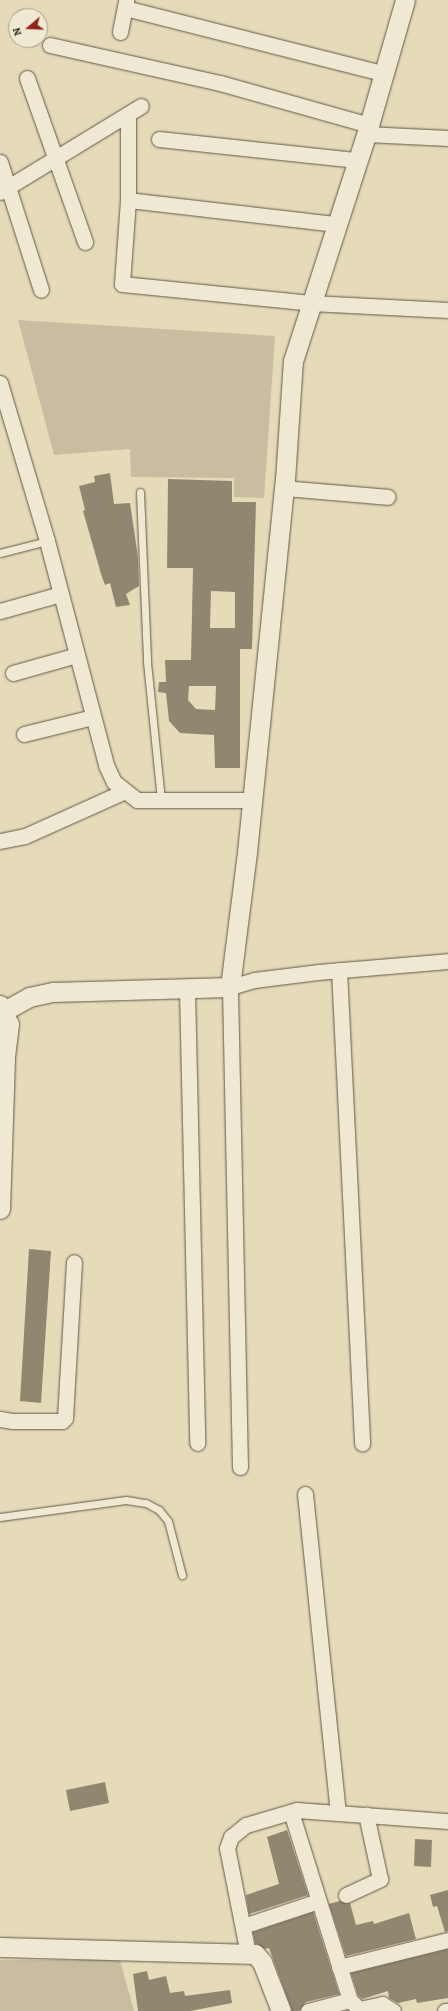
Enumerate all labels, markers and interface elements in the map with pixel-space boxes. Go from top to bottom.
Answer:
north arrow [8,8,48,48]
text: N [9,26,26,38]

